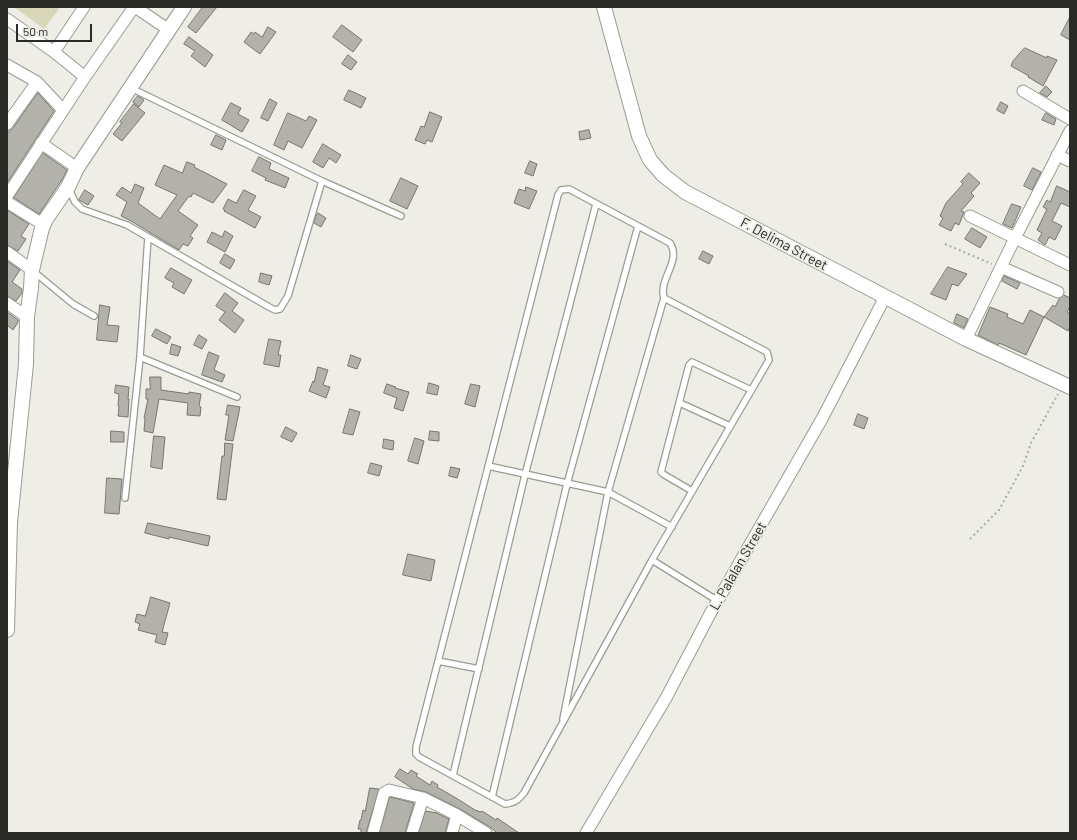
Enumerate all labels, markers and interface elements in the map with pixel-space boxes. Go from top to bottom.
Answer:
scale bar [18,16,94,42]
text: 50 m [23,24,48,38]
street label: F. Delima Street [738,214,830,274]
street label: L. Palalan Street [706,519,770,613]

